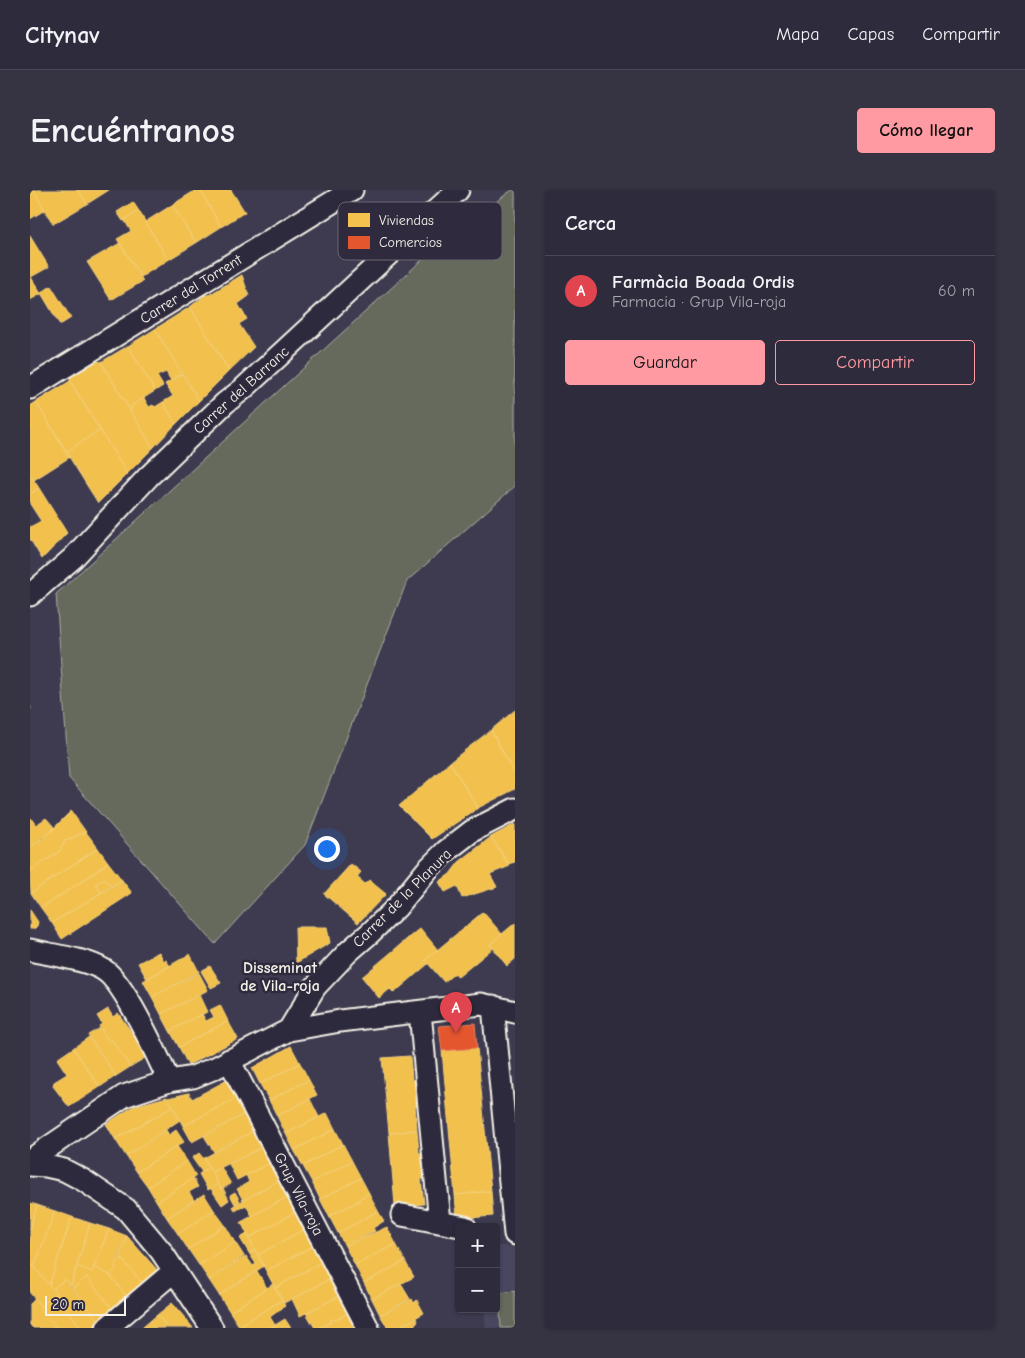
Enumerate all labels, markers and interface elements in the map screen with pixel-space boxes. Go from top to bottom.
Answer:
text: Citynav [25,21,100,49]
text: Mapa [776,24,819,45]
text: Capas [847,24,894,45]
text: Compartir [922,24,1000,45]
button: Cómo llegar [857,108,995,153]
text: Encuéntranos [30,110,235,151]
legend [338,202,502,260]
text: Cerca [565,211,616,235]
text: Viviendas [379,212,434,229]
text: Comercios [379,234,442,251]
street label: Carrer del Torrent [137,250,246,328]
text: Farmàcia Boada Ordis [612,271,794,293]
text: A [577,282,585,300]
text: 60 m [938,282,975,300]
text: Farmacia · Grup Vila-roja [612,293,786,311]
button: Guardar [565,340,765,385]
button: Compartir [775,340,975,385]
street label: Carrer del Barranc [189,342,293,438]
your location [314,836,340,862]
street label: Carrer de la Planura [349,845,455,951]
district label: Disseminat de Vila-roja [240,959,320,995]
pin: A [440,992,472,1033]
street label: Grup Vila-roja [270,1150,328,1238]
map controls [455,1223,500,1313]
button: + [455,1223,500,1268]
button: − [455,1268,500,1313]
scale bar [45,1293,126,1316]
text: 20 m [52,1296,84,1313]

